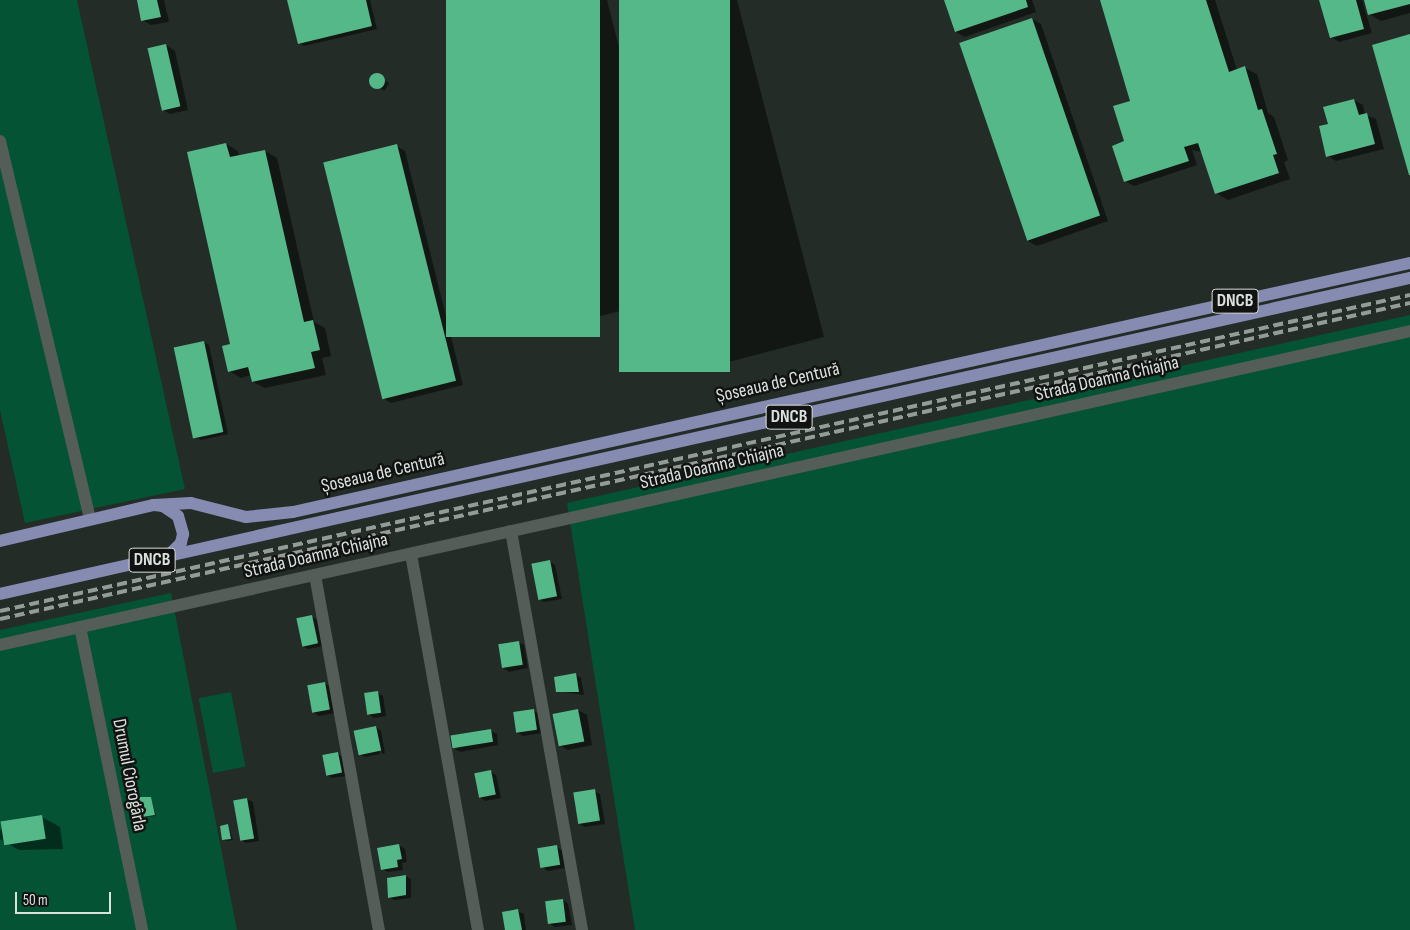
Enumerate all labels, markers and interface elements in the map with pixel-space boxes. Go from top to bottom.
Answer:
road number: DNCB [1211,286,1259,316]
street label: Strada Doamna Chiajna [1033,351,1181,407]
street label: Șoseaua de Centură [714,358,842,408]
road number: DNCB [765,402,813,432]
street label: Strada Doamna Chiajna [638,439,786,495]
street label: Șoseaua de Centură [319,448,447,498]
street label: Strada Doamna Chiajna [242,528,390,584]
road number: DNCB [128,544,176,576]
street label: Drumul Ciorogârla [107,717,151,833]
scale bar [18,882,114,914]
text: 50 m [23,891,48,910]

